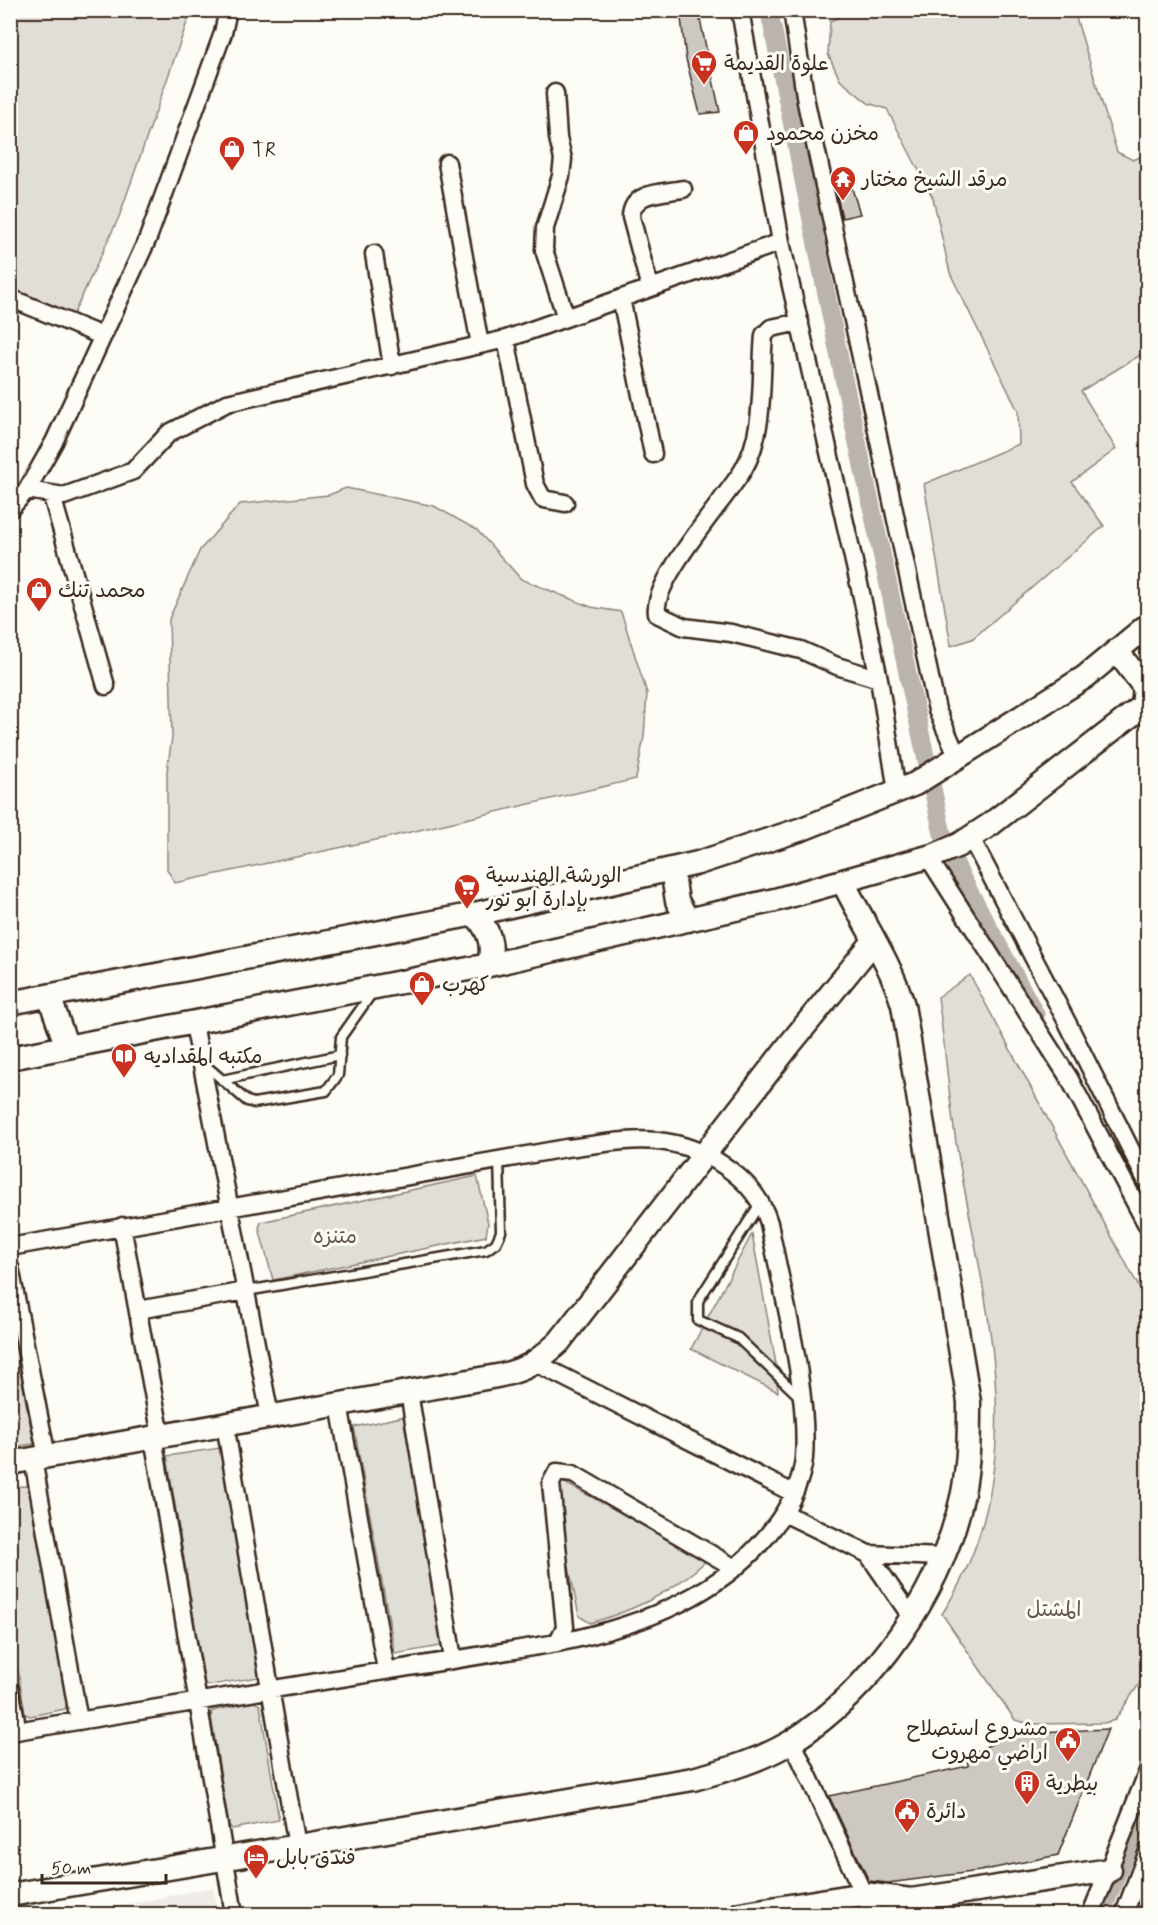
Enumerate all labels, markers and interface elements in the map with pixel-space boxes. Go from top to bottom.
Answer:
supermarket icon: علوة القديمة [689,48,719,86]
place label: علوة القديمة [724,50,829,78]
shop icon: مخزن محمود [731,118,761,156]
place label: مخزن محمود [766,120,879,148]
shop icon: TR [217,134,247,172]
place label: TR [252,136,276,164]
temple icon: مرقد الشيخ مختار [828,164,858,202]
place label: مرقد الشيخ مختار [860,166,1008,194]
shop icon: محمد تنك [24,575,54,613]
place label: محمد تنك [58,577,146,605]
place label: الورشة الهندسية بإدارة ابو نور [485,862,621,914]
supermarket icon: الورشة الهندسية بإدارة ابو نور [452,872,482,910]
shop icon: كهرب [407,969,437,1007]
place label: كهرب [442,971,489,999]
library icon: مكتبه المقداديه [109,1041,139,1079]
place label: مكتبه المقداديه [144,1043,262,1071]
park label: متنزه [313,1223,357,1251]
park label: المشتل [1026,1596,1082,1624]
place label: مشروع استصلاح اراضي مهروت [907,1715,1048,1771]
public building icon: مشروع استصلاح اراضي مهروت [1053,1725,1083,1763]
building icon: بيطرية [1012,1768,1042,1806]
place label: بيطرية [1046,1770,1098,1798]
public building icon: دائرة [892,1796,922,1834]
place label: دائرة [926,1798,966,1826]
hotel icon: فندق بابل [241,1842,271,1880]
place label: فندق بابل [276,1844,356,1872]
scale bar [42,1847,166,1885]
text: 50 m [51,1857,91,1881]

